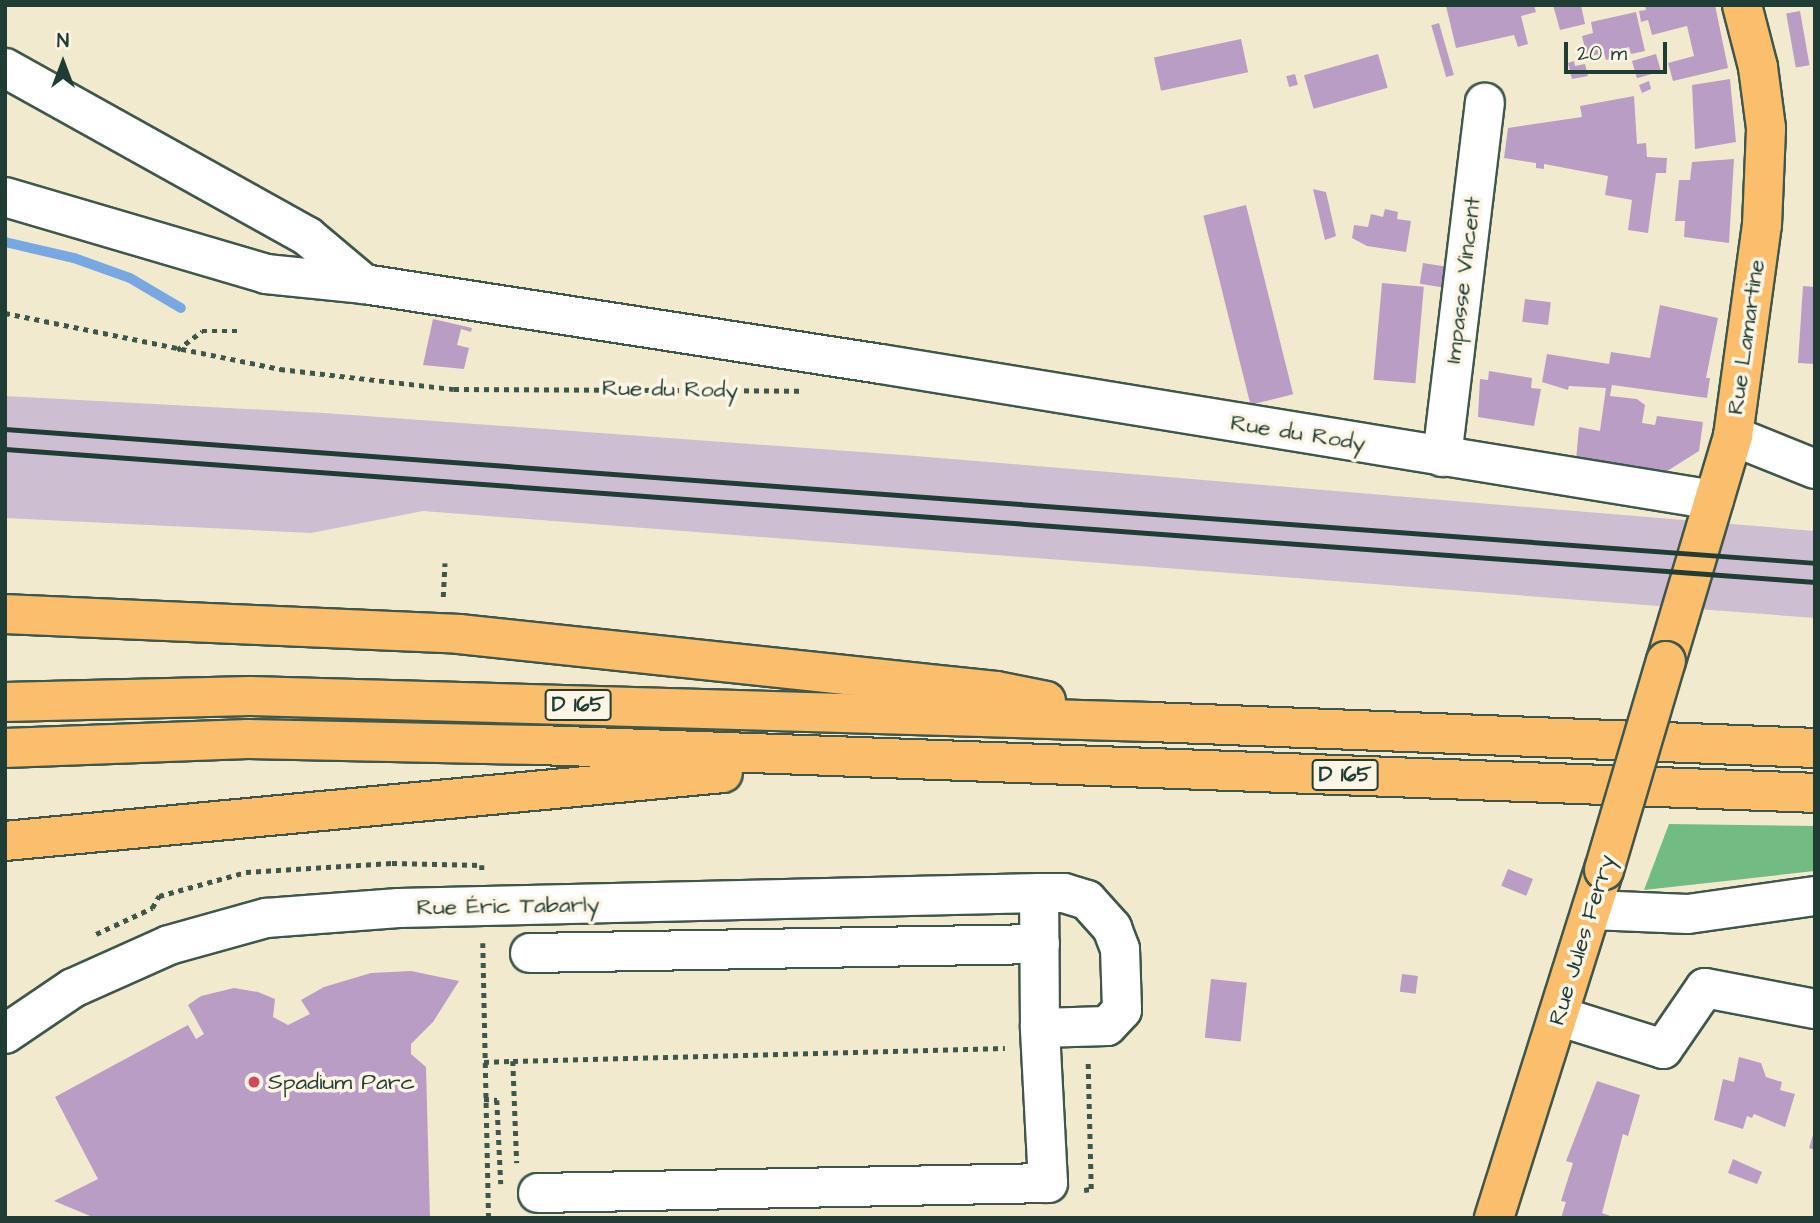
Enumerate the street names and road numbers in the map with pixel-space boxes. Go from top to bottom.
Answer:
street label: Impasse Vincent [1439,195,1487,365]
street label: Rue Lamartine [1721,258,1771,416]
street label: Rue du Rody [602,374,738,404]
street label: Rue du Rody [1229,409,1367,457]
road number: D 165 [543,688,613,722]
road number: D 165 [1310,758,1380,792]
street label: Rue Jules Ferry [1543,851,1621,1029]
street label: Rue Éric Tabarly [416,891,600,921]

